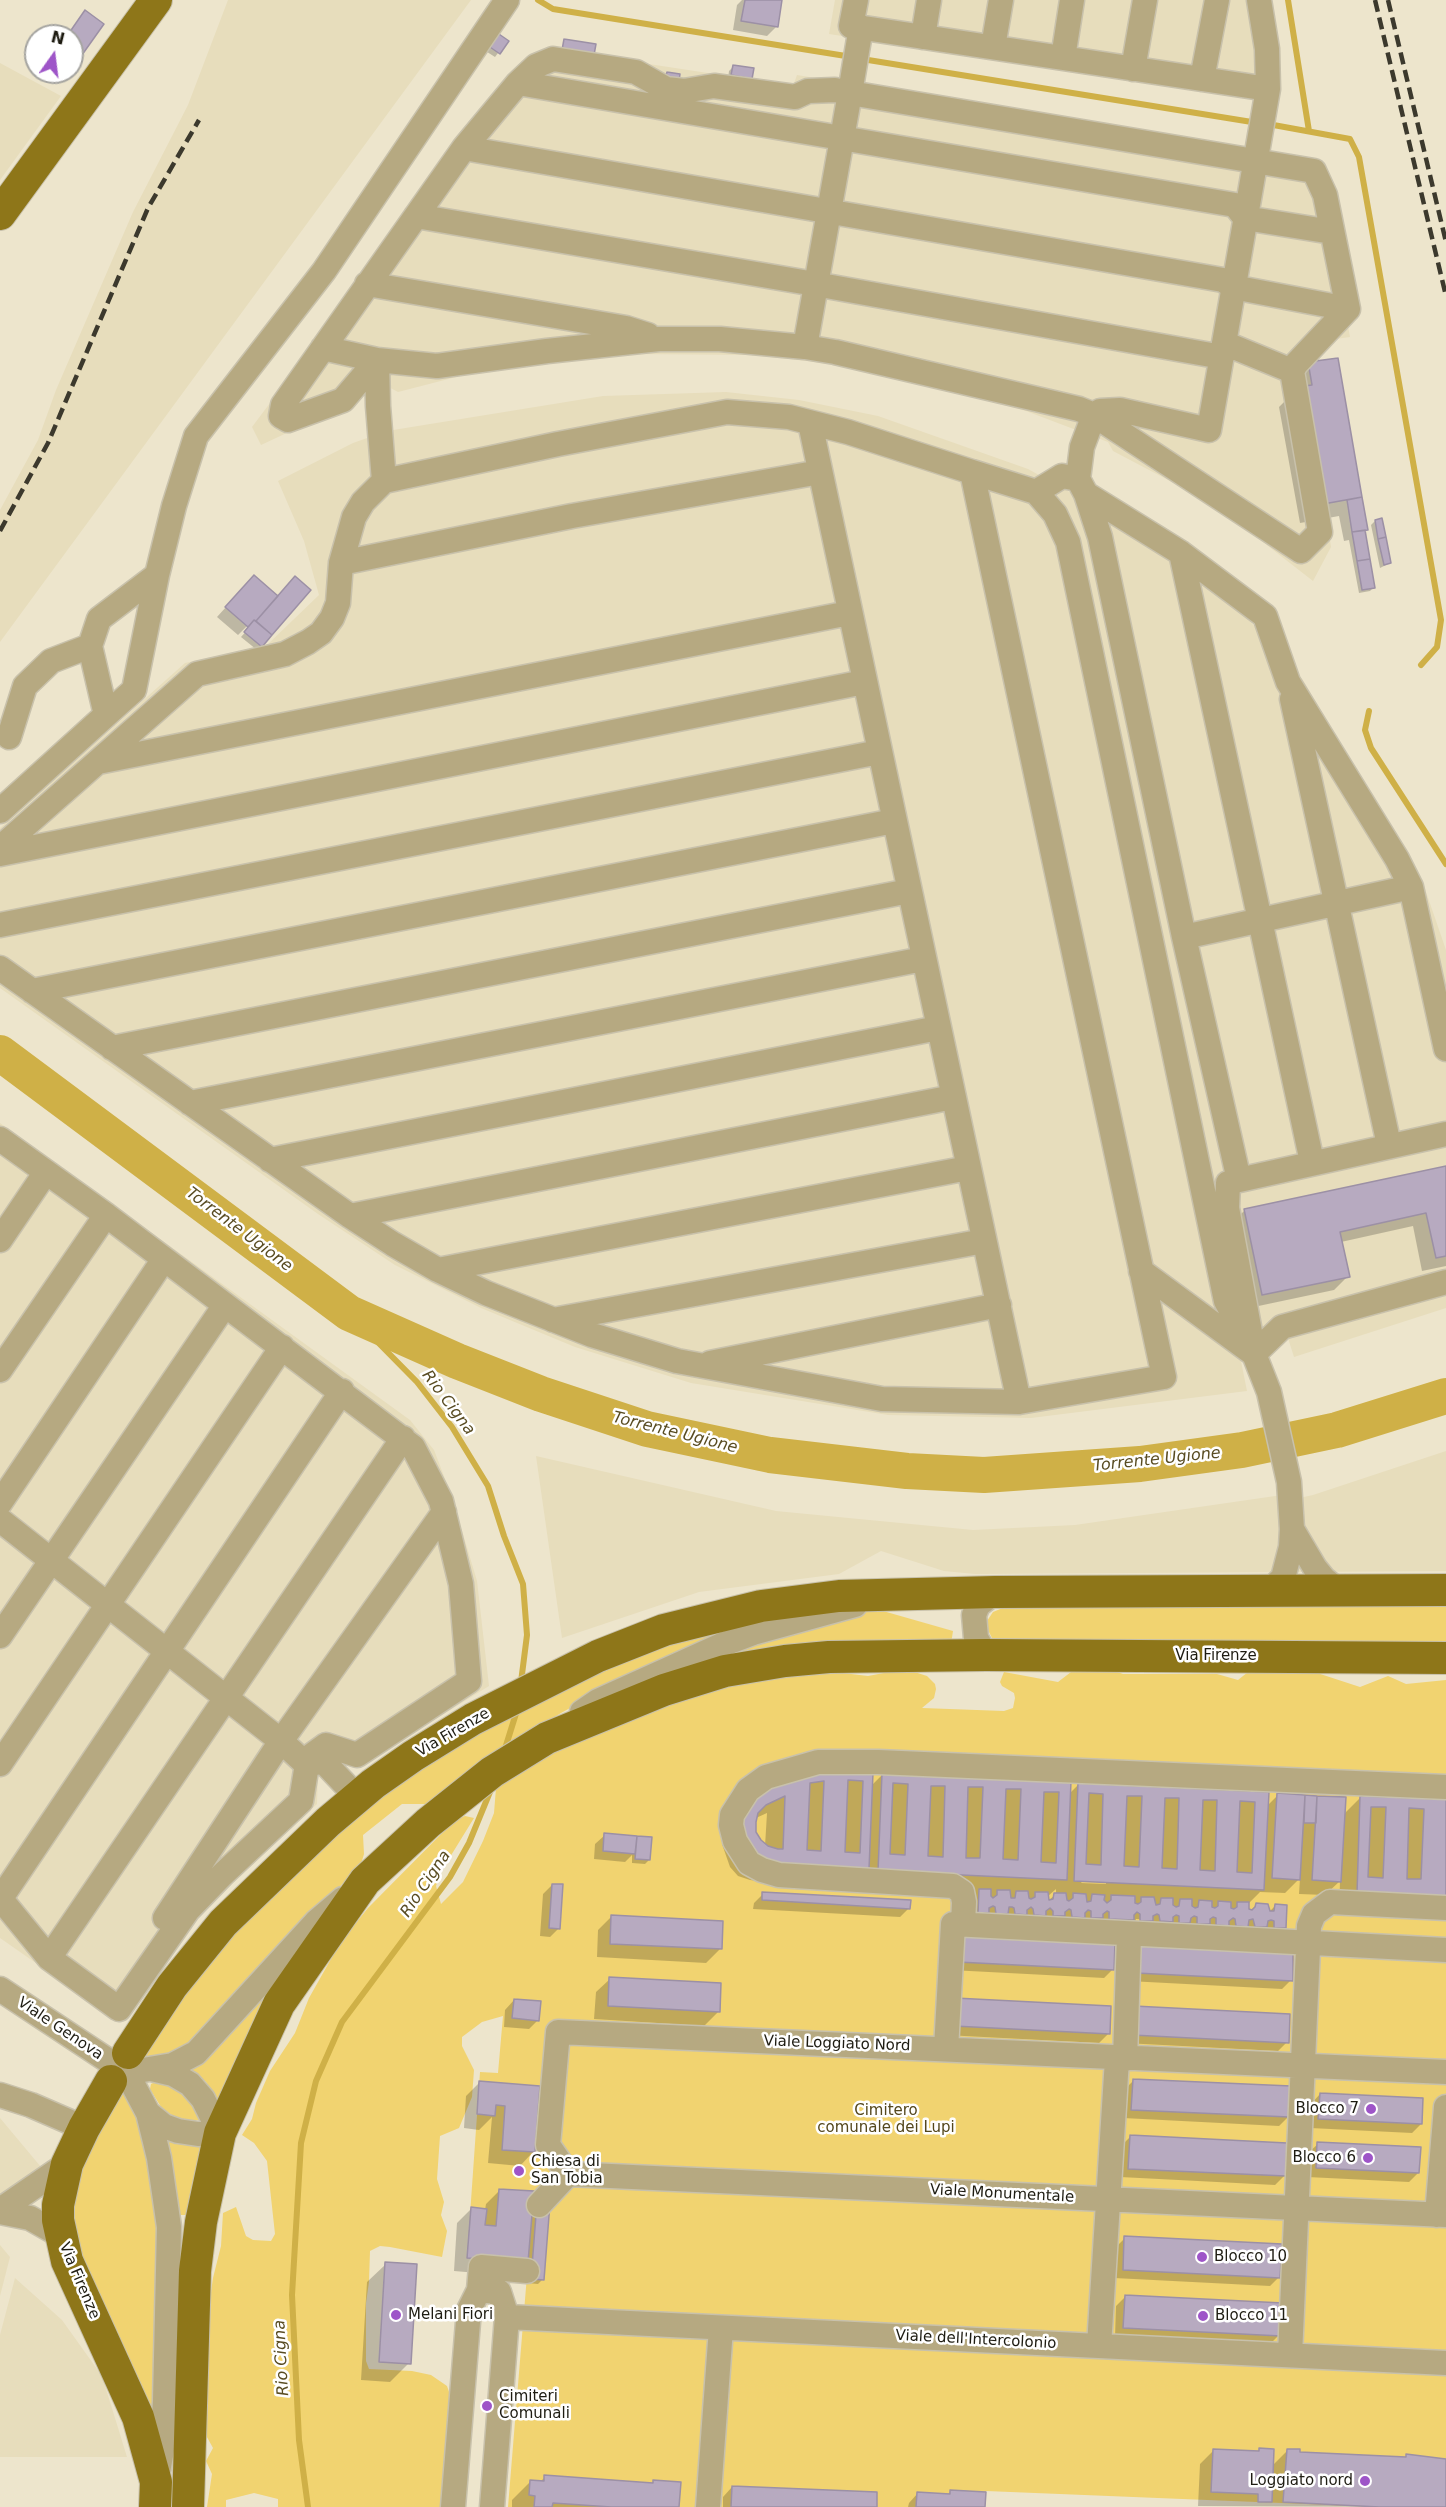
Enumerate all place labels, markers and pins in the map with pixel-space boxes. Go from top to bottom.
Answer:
place label: Blocco 7 [1295,2100,1359,2118]
marker: Blocco 7 [1364,2102,1378,2116]
place label: Blocco 6 [1292,2149,1356,2167]
marker: Blocco 6 [1361,2151,1375,2165]
place label: Chiesa di San Tobia [531,2153,603,2188]
marker: Chiesa di San Tobia [512,2164,526,2178]
place label: Blocco 10 [1214,2248,1287,2266]
marker: Blocco 10 [1195,2250,1209,2264]
place label: Melani Fiori [408,2306,493,2324]
place label: Blocco 11 [1215,2307,1288,2325]
marker: Melani Fiori [389,2308,403,2322]
marker: Blocco 11 [1196,2309,1210,2323]
place label: Cimiteri Comunali [499,2388,570,2423]
marker: Cimiteri Comunali [480,2399,494,2413]
place label: Loggiato nord [1249,2472,1353,2490]
marker: Loggiato nord [1358,2474,1372,2488]

